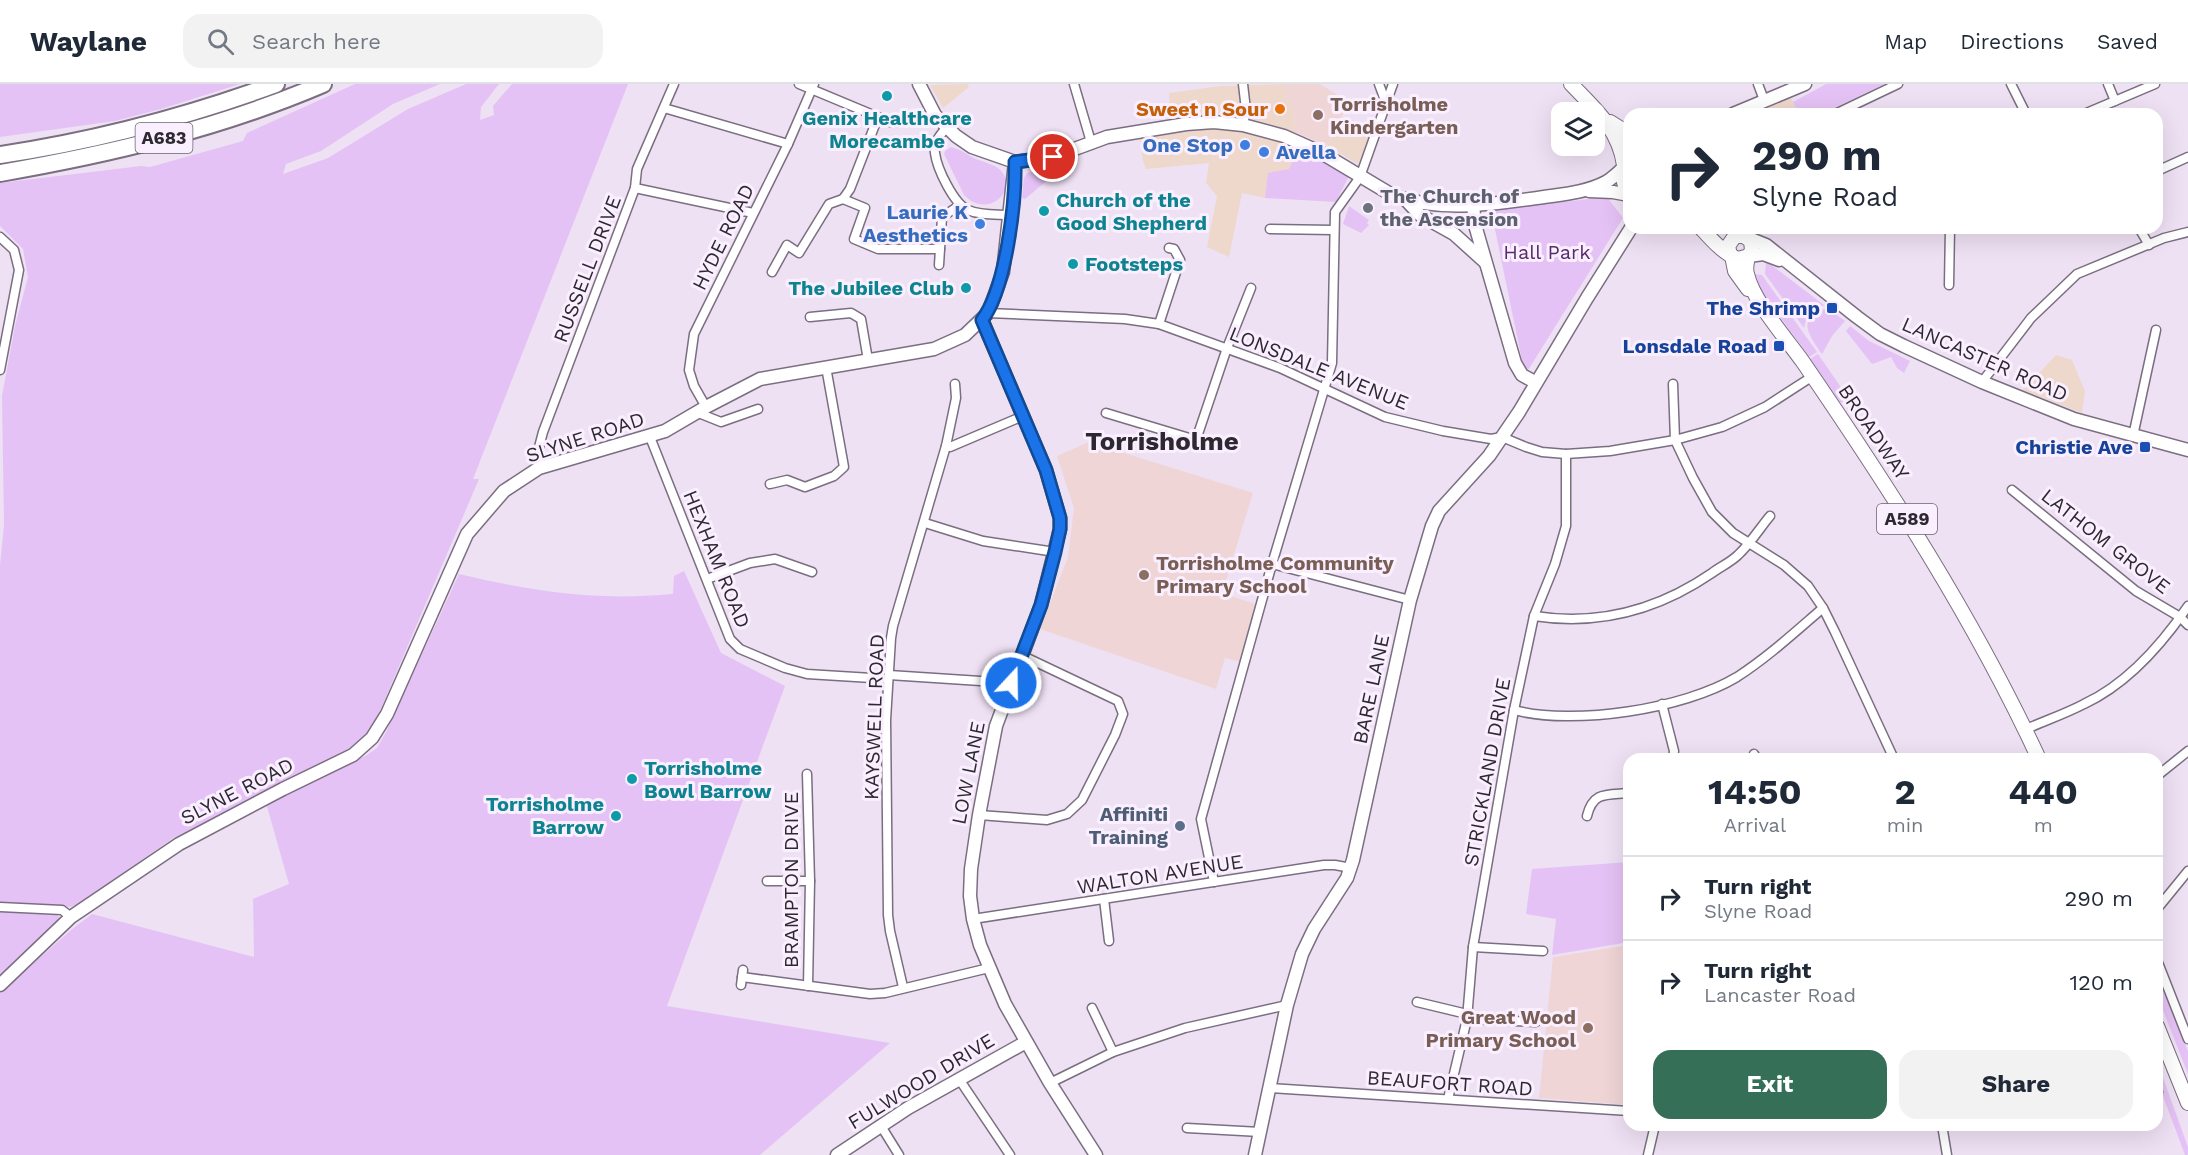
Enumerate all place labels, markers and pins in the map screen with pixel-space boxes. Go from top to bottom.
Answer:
marker: Genix Healthcare Morecambe [880,89,894,103]
place label: Torrisholme Kindergarten [1330,92,1458,139]
place label: Sweet n Sour [1136,97,1268,121]
marker: Sweet n Sour [1273,102,1287,116]
place label: Genix Healthcare Morecambe [802,106,972,153]
marker: Torrisholme Kindergarten [1311,108,1325,122]
pin [1027,131,1078,182]
place label: One Stop [1142,133,1233,157]
marker: One Stop [1238,138,1252,152]
place label: Avella [1276,140,1336,164]
marker: Avella [1257,145,1271,159]
place label: The Church of the Ascension [1380,184,1520,231]
place label: Church of the Good Shepherd [1056,188,1207,235]
place label: Laurie K Aesthetics [863,200,968,247]
marker: The Church of the Ascension [1361,201,1375,215]
marker: Church of the Good Shepherd [1037,204,1051,218]
marker: Laurie K Aesthetics [973,217,987,231]
place label: Footsteps [1085,252,1183,276]
marker: Footsteps [1066,257,1080,271]
place label: The Jubilee Club [788,276,954,300]
marker: The Jubilee Club [959,281,973,295]
place label: The Shrimp [1706,296,1820,320]
marker: The Shrimp [1825,301,1839,315]
place label: Lonsdale Road [1623,334,1767,358]
marker: Lonsdale Road [1772,339,1786,353]
place label: Christie Ave [2015,435,2133,459]
marker: Christie Ave [2138,440,2152,454]
place label: Torrisholme Community Primary School [1156,551,1394,598]
marker: Torrisholme Community Primary School [1137,568,1151,582]
place label: Torrisholme Bowl Barrow [644,756,771,803]
marker: Torrisholme Bowl Barrow [625,772,639,786]
place label: Torrisholme Barrow [486,792,604,839]
place label: Affiniti Training [1089,802,1169,849]
marker: Torrisholme Barrow [609,809,623,823]
marker: Affiniti Training [1173,819,1187,833]
place label: Great Wood Primary School [1426,1005,1576,1052]
marker: Great Wood Primary School [1581,1021,1595,1035]

